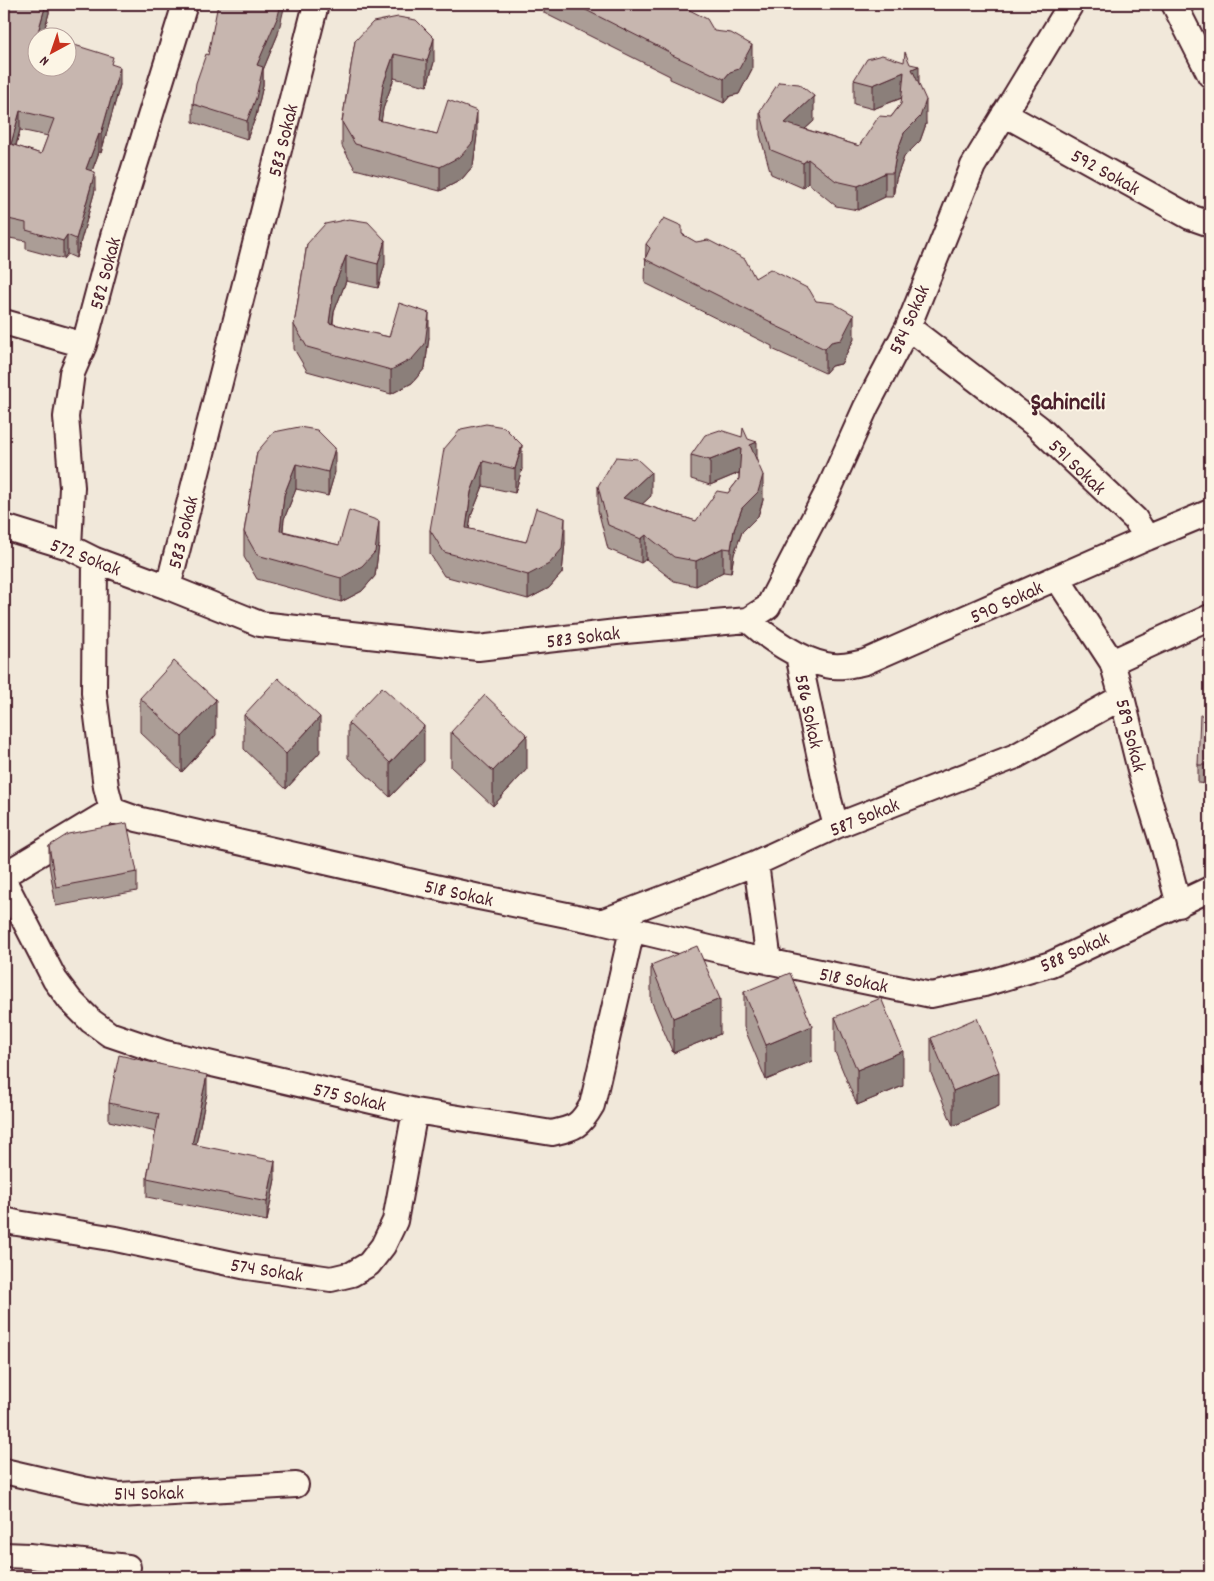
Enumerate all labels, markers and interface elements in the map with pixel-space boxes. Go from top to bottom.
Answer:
north arrow [28,28,78,78]
text: N [36,50,54,70]
street label: 583 Sokak [262,101,307,180]
street label: 592 Sokak [1065,143,1144,204]
street label: 582 Sokak [84,234,130,313]
street label: 584 Sokak [883,281,939,360]
district label: Şahincili [1031,386,1106,422]
street label: 591 Sokak [1041,433,1111,503]
street label: 583 Sokak [162,493,207,572]
street label: 572 Sokak [45,533,124,585]
street label: 590 Sokak [966,575,1048,632]
street label: 583 Sokak [545,621,622,657]
street label: 586 Sokak [786,672,829,751]
street label: 589 Sokak [1106,696,1152,775]
street label: 587 Sokak [826,792,904,845]
street label: 518 Sokak [421,874,495,916]
street label: 588 Sokak [1036,926,1114,981]
street label: 518 Sokak [817,962,890,1002]
street label: 575 Sokak [310,1077,389,1121]
street label: 574 Sokak [228,1252,305,1292]
street label: 514 Sokak [114,1480,184,1510]

